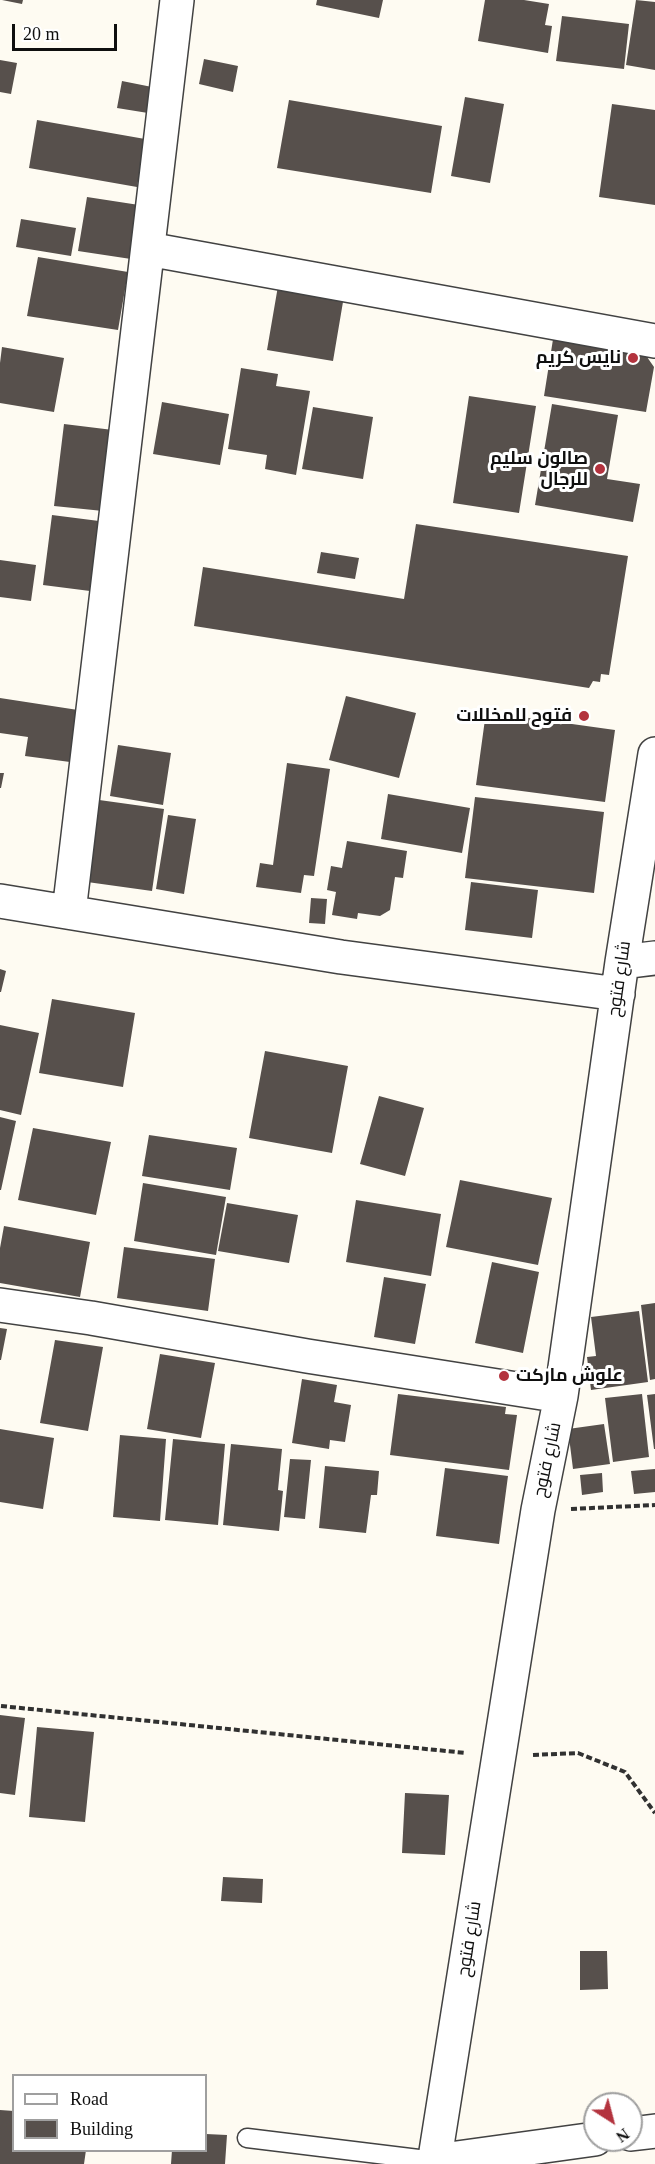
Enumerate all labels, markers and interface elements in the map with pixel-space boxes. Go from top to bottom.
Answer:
scale bar [15,12,120,50]
text: 20 m [23,24,60,44]
place label: نايس كريم [536,347,621,369]
marker: نايس كريم [626,351,640,365]
place label: صالون سليم للرجال [490,448,588,490]
marker: صالون سليم للرجال [593,462,607,476]
place label: فتوح للمخللات [456,705,572,727]
marker: فتوح للمخللات [577,709,591,723]
street label: شارع فتوح [604,940,636,1018]
place label: علوش ماركت [516,1365,623,1387]
marker: علوش ماركت [497,1369,511,1383]
street label: شارع فتوح [529,1420,567,1500]
street label: شارع فتوح [453,1900,487,1978]
legend [12,2074,207,2152]
text: Road [70,2089,108,2109]
north arrow [583,2092,643,2152]
text: Building [70,2119,133,2139]
text: N [613,2125,632,2146]

